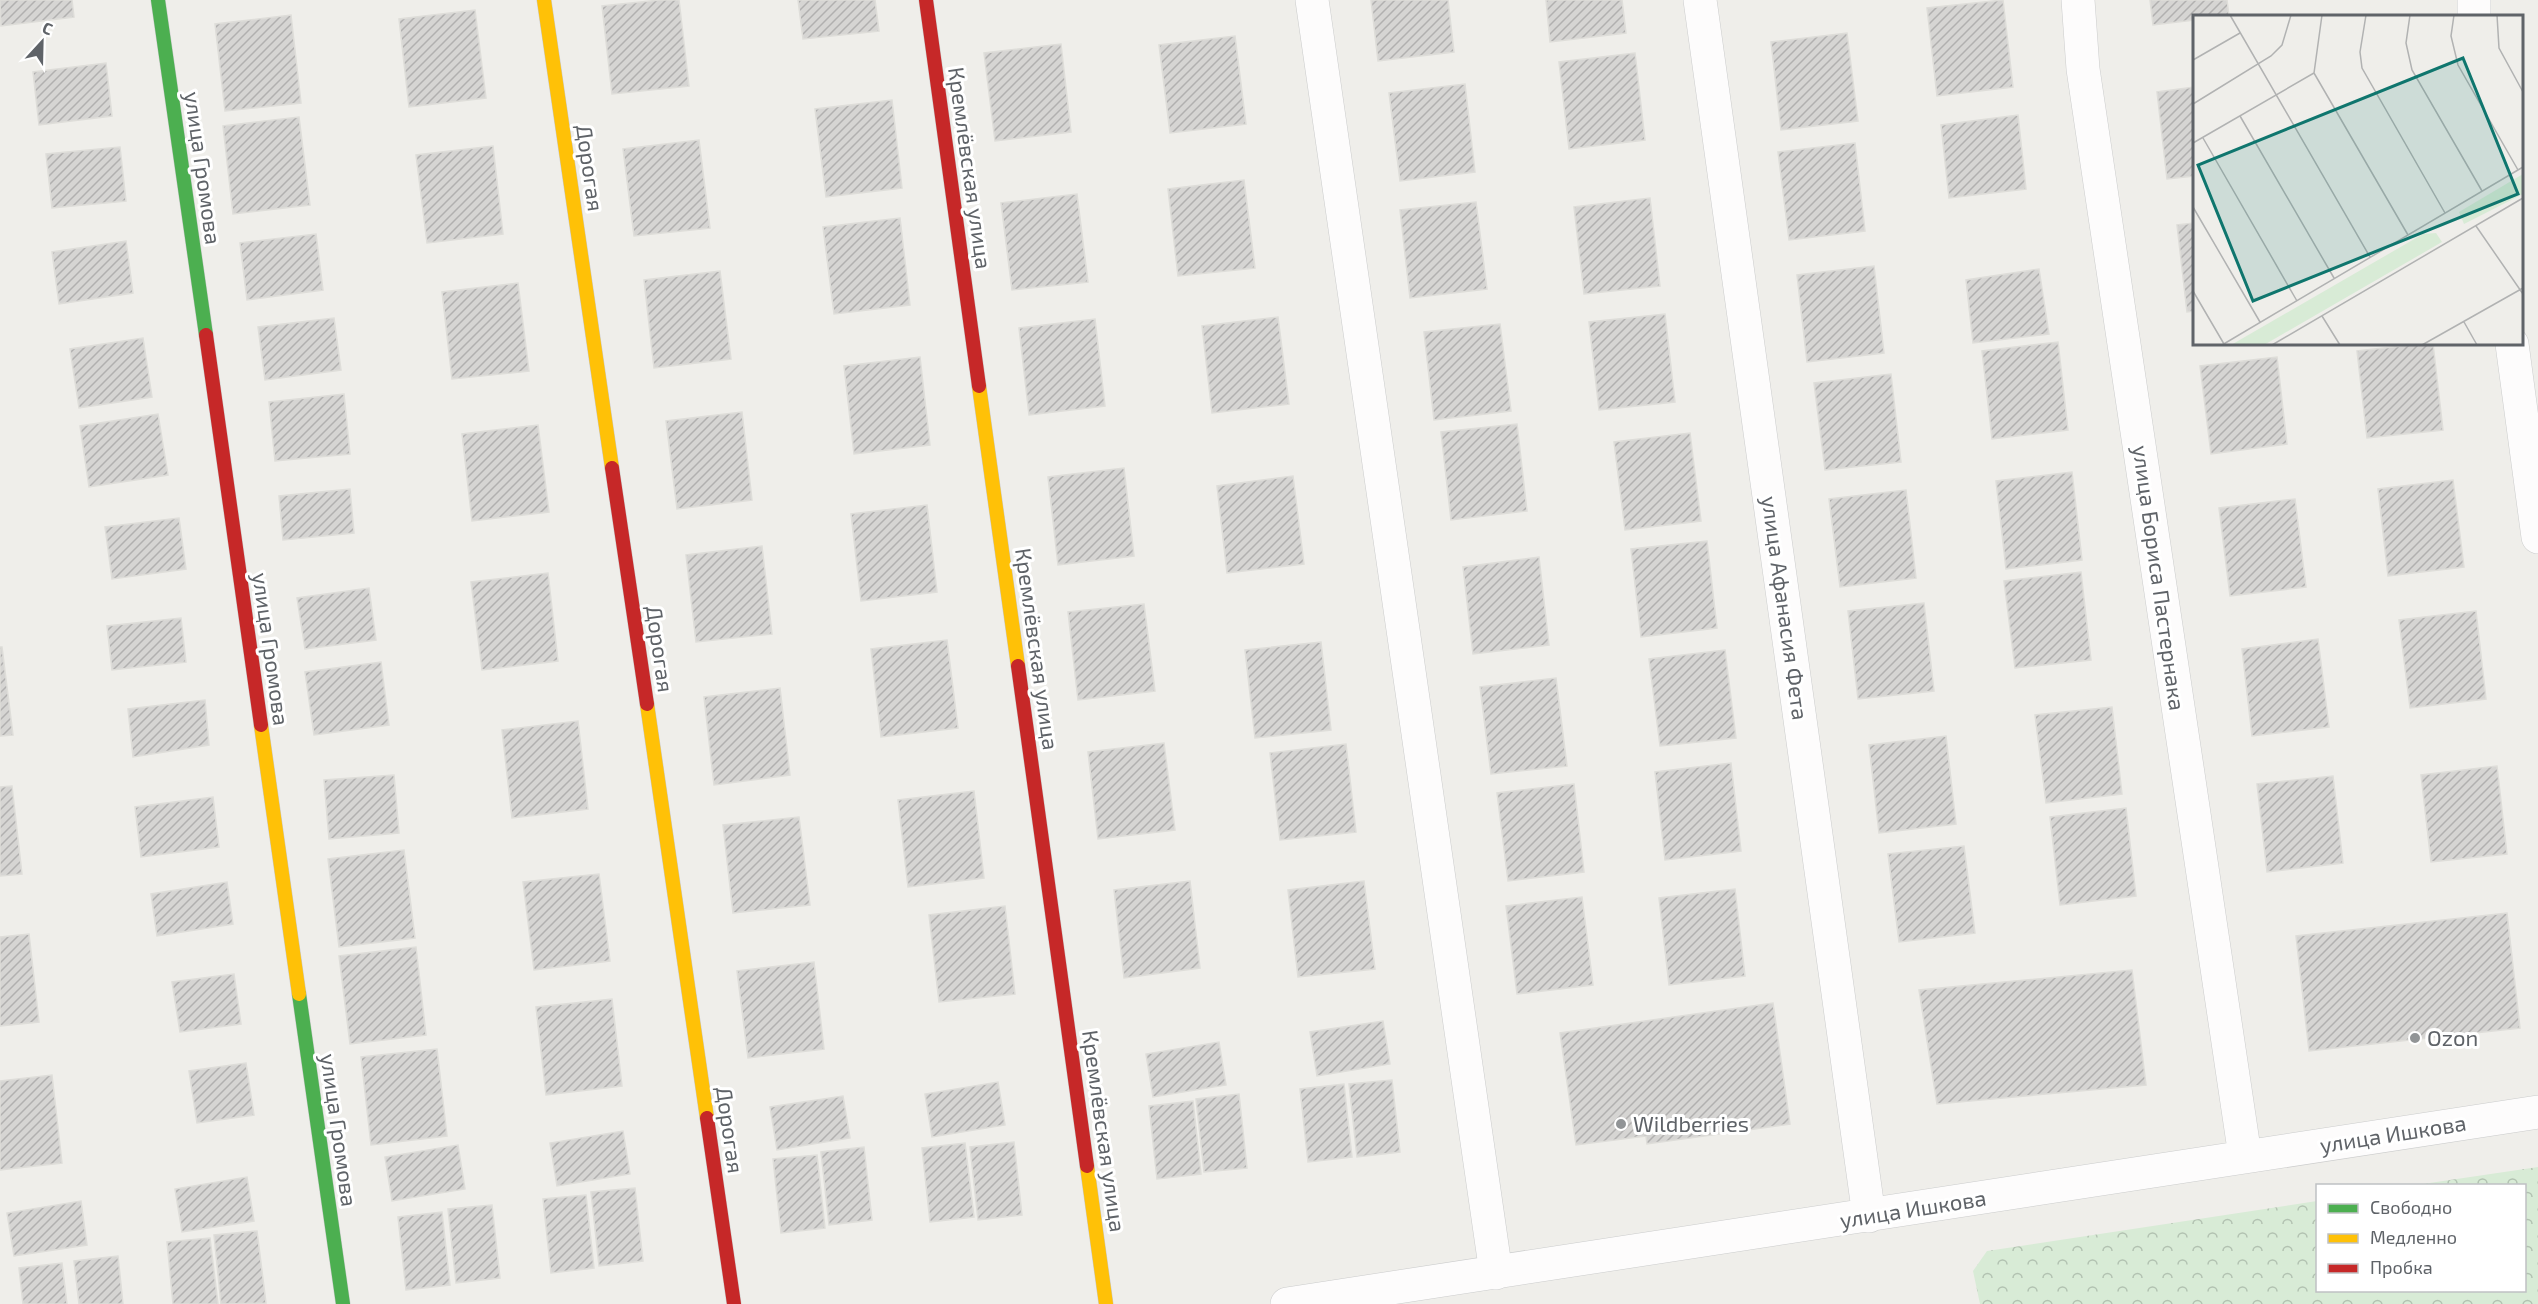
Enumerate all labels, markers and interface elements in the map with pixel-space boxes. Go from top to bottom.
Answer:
north arrow [12,12,72,72]
inset map [2193,15,2523,345]
text: С [40,17,56,38]
street label: Кремлёвская улица [943,65,998,271]
street label: улица Громова [179,90,228,246]
street label: Дорогая [572,123,610,213]
street label: улица Бориса Пастернака [2128,444,2191,712]
street label: улица Афанасия Фета [1756,494,1815,722]
street label: Кремлёвская улица [1010,546,1065,752]
street label: улица Громова [247,571,296,727]
street label: Дорогая [642,604,680,694]
place label: Ozon [2427,1024,2478,1050]
street label: Кремлёвская улица [1077,1028,1132,1234]
marker: Ozon [2408,1031,2422,1045]
street label: улица Громова [315,1052,364,1208]
street label: Дорогая [712,1085,750,1175]
street label: улица Ишкова [2318,1109,2468,1158]
place label: Wildberries [1633,1110,1749,1136]
marker: Wildberries [1614,1117,1628,1131]
street label: улица Ишкова [1838,1184,1988,1233]
legend [2316,1184,2526,1292]
text: Свободно [2370,1196,2452,1218]
text: Медленно [2370,1226,2457,1248]
text: Пробка [2370,1256,2433,1278]

